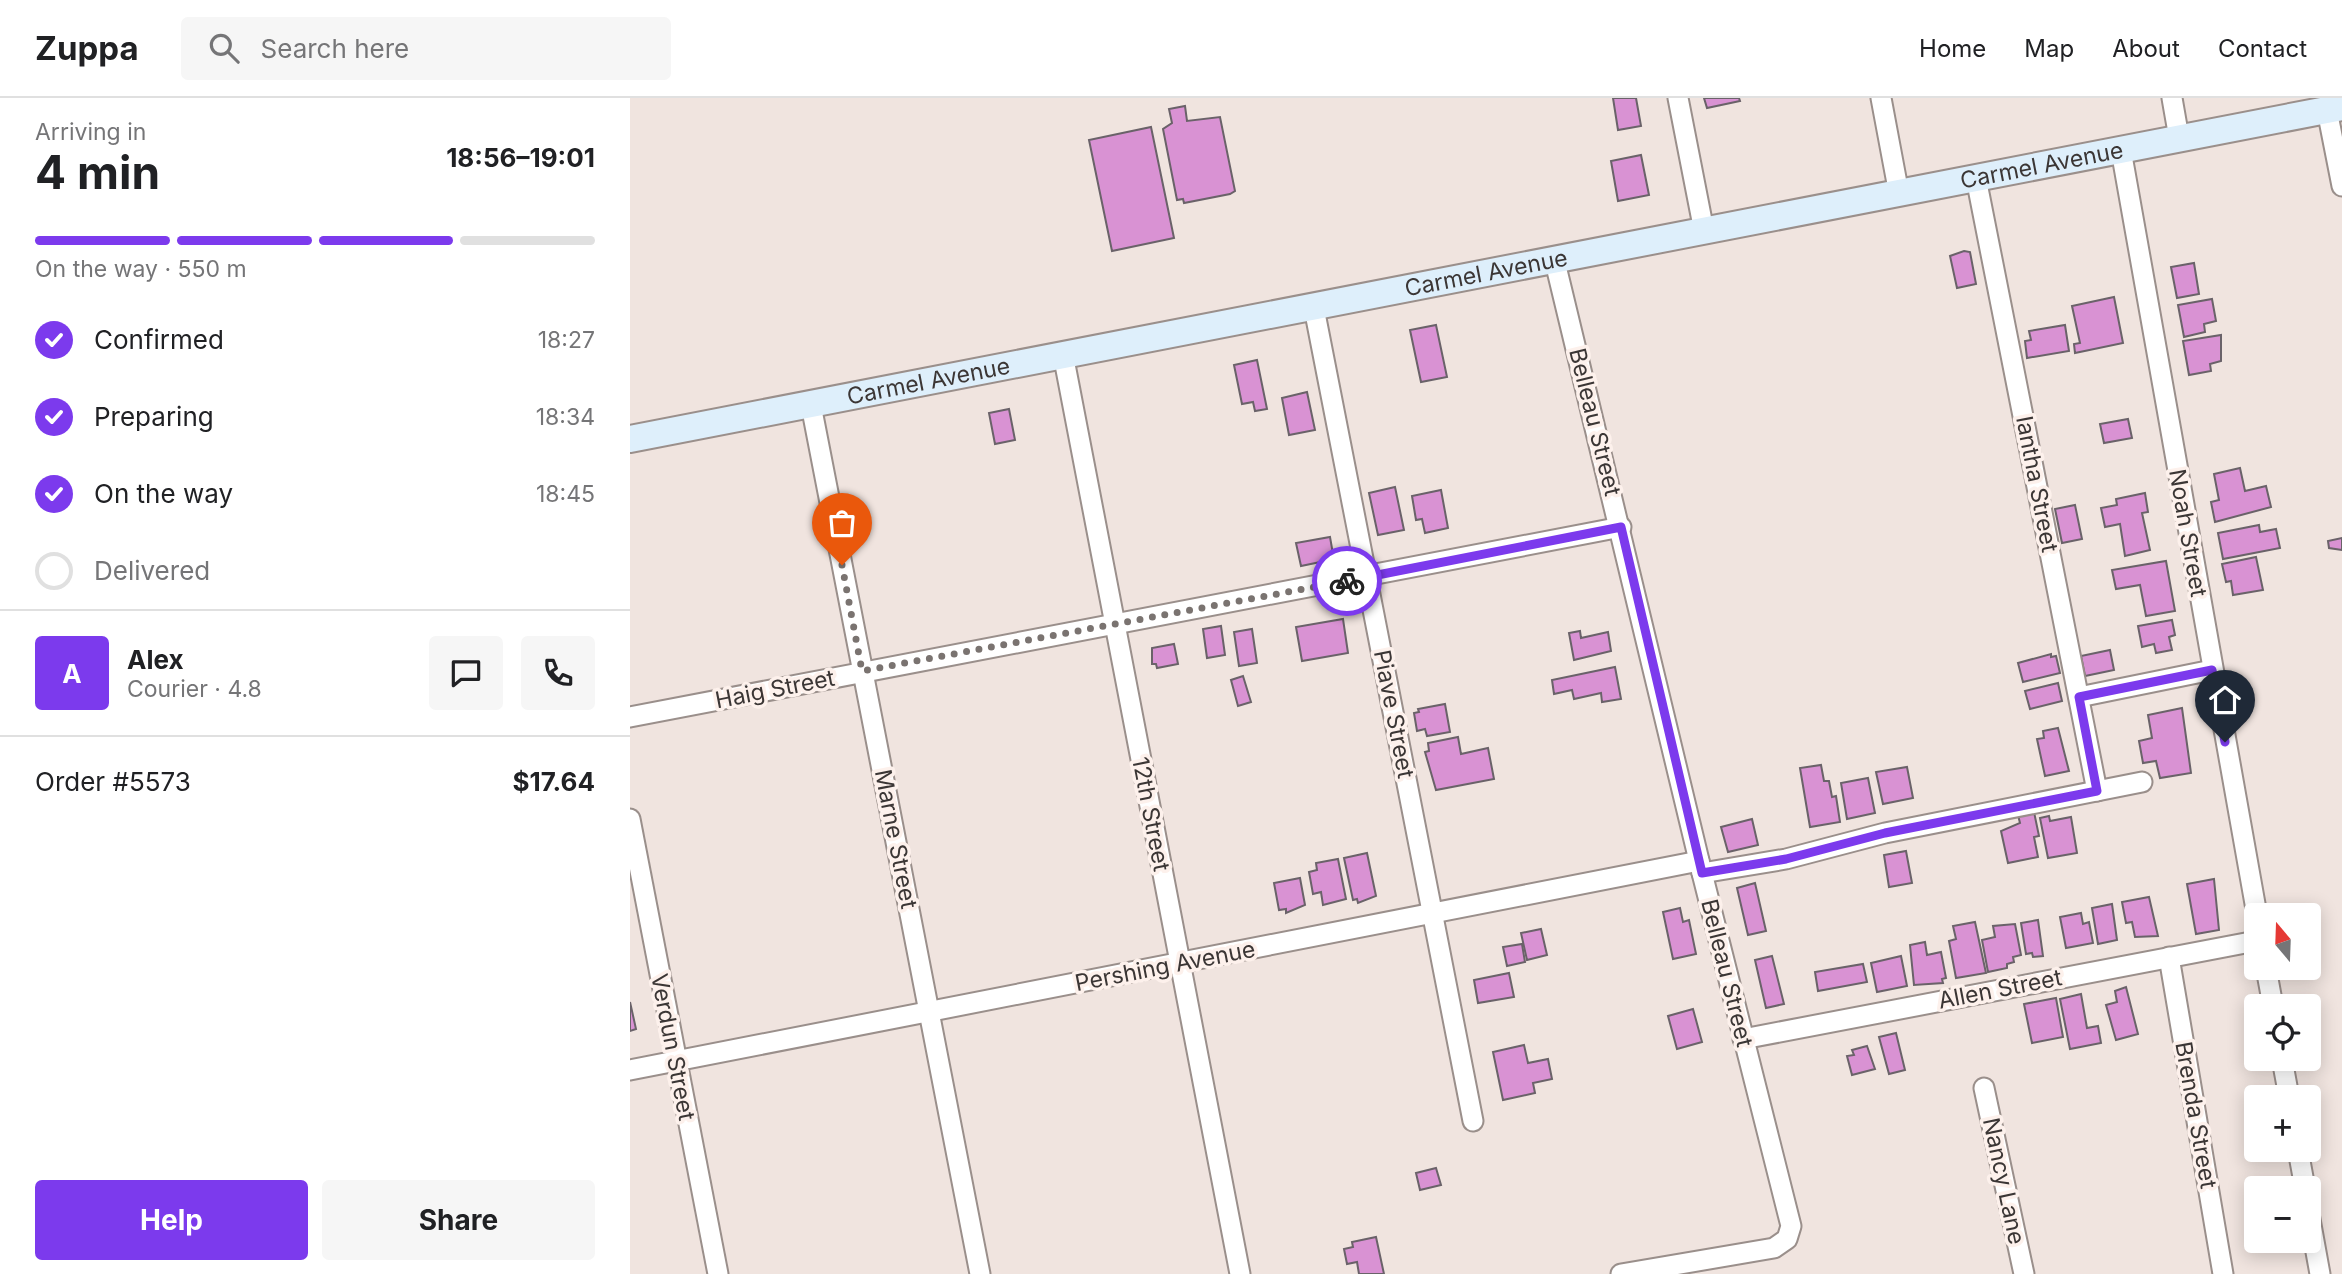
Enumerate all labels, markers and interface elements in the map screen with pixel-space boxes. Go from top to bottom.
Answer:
search box [181,17,671,80]
text: Zuppa [35,28,139,68]
icon: search [205,29,243,67]
text: Search here [261,33,409,64]
text: Home [1919,34,1986,63]
text: Map [2024,34,2074,63]
text: About [2112,34,2180,63]
text: Contact [2218,34,2307,63]
text: Arriving in [35,118,146,146]
street label: Carmel Avenue [1958,136,2125,195]
text: 18:56–19:01 [446,142,595,173]
text: 4 min [35,144,160,200]
street label: Carmel Avenue [1402,244,1570,302]
text: On the way · 550 m [35,255,247,283]
icon: check [35,321,73,359]
text: Confirmed [94,324,224,355]
text: 18:27 [538,326,595,354]
street label: Belleau Street [1563,345,1627,499]
street label: Carmel Avenue [845,352,1012,411]
icon: check [35,398,73,436]
text: Preparing [94,401,214,432]
text: 18:34 [536,403,595,431]
street label: Iantha Street [2010,414,2064,555]
street label: Noah Street [2163,467,2213,600]
icon: check [35,475,73,513]
text: On the way [94,478,233,509]
text: 18:45 [536,480,595,508]
pin [812,493,872,565]
icon: bag [823,504,861,542]
courier [1312,546,1382,616]
text: Delivered [94,555,210,586]
icon: bike [1328,562,1366,600]
button: chat [429,636,503,710]
button: phone [521,636,595,710]
text: Alex [127,644,184,675]
street label: Piave Street [1368,647,1420,781]
text: A [62,658,82,689]
street label: Haig Street [713,664,838,714]
pin [2195,670,2255,742]
text: Courier · 4.8 [127,675,262,703]
icon: home [2206,681,2244,719]
street label: 12th Street [1126,754,1176,874]
text: Order #5573 [35,766,191,797]
text: $17.64 [513,766,595,797]
street label: Marne Street [869,767,923,911]
street label: Belleau Street [1695,896,1759,1050]
north arrow [2244,903,2320,980]
map controls [2244,903,2321,1253]
street label: Pershing Avenue [1073,935,1257,997]
street label: Allen Street [1936,963,2065,1015]
street label: Verdun Street [645,971,701,1123]
button: locate [2244,994,2321,1071]
street label: Brenda Street [2169,1039,2223,1191]
button: + [2244,1085,2321,1162]
street label: Nancy Lane [1977,1115,2031,1247]
button: − [2244,1176,2321,1253]
button: Help [35,1180,308,1260]
button: Share [322,1180,595,1260]

